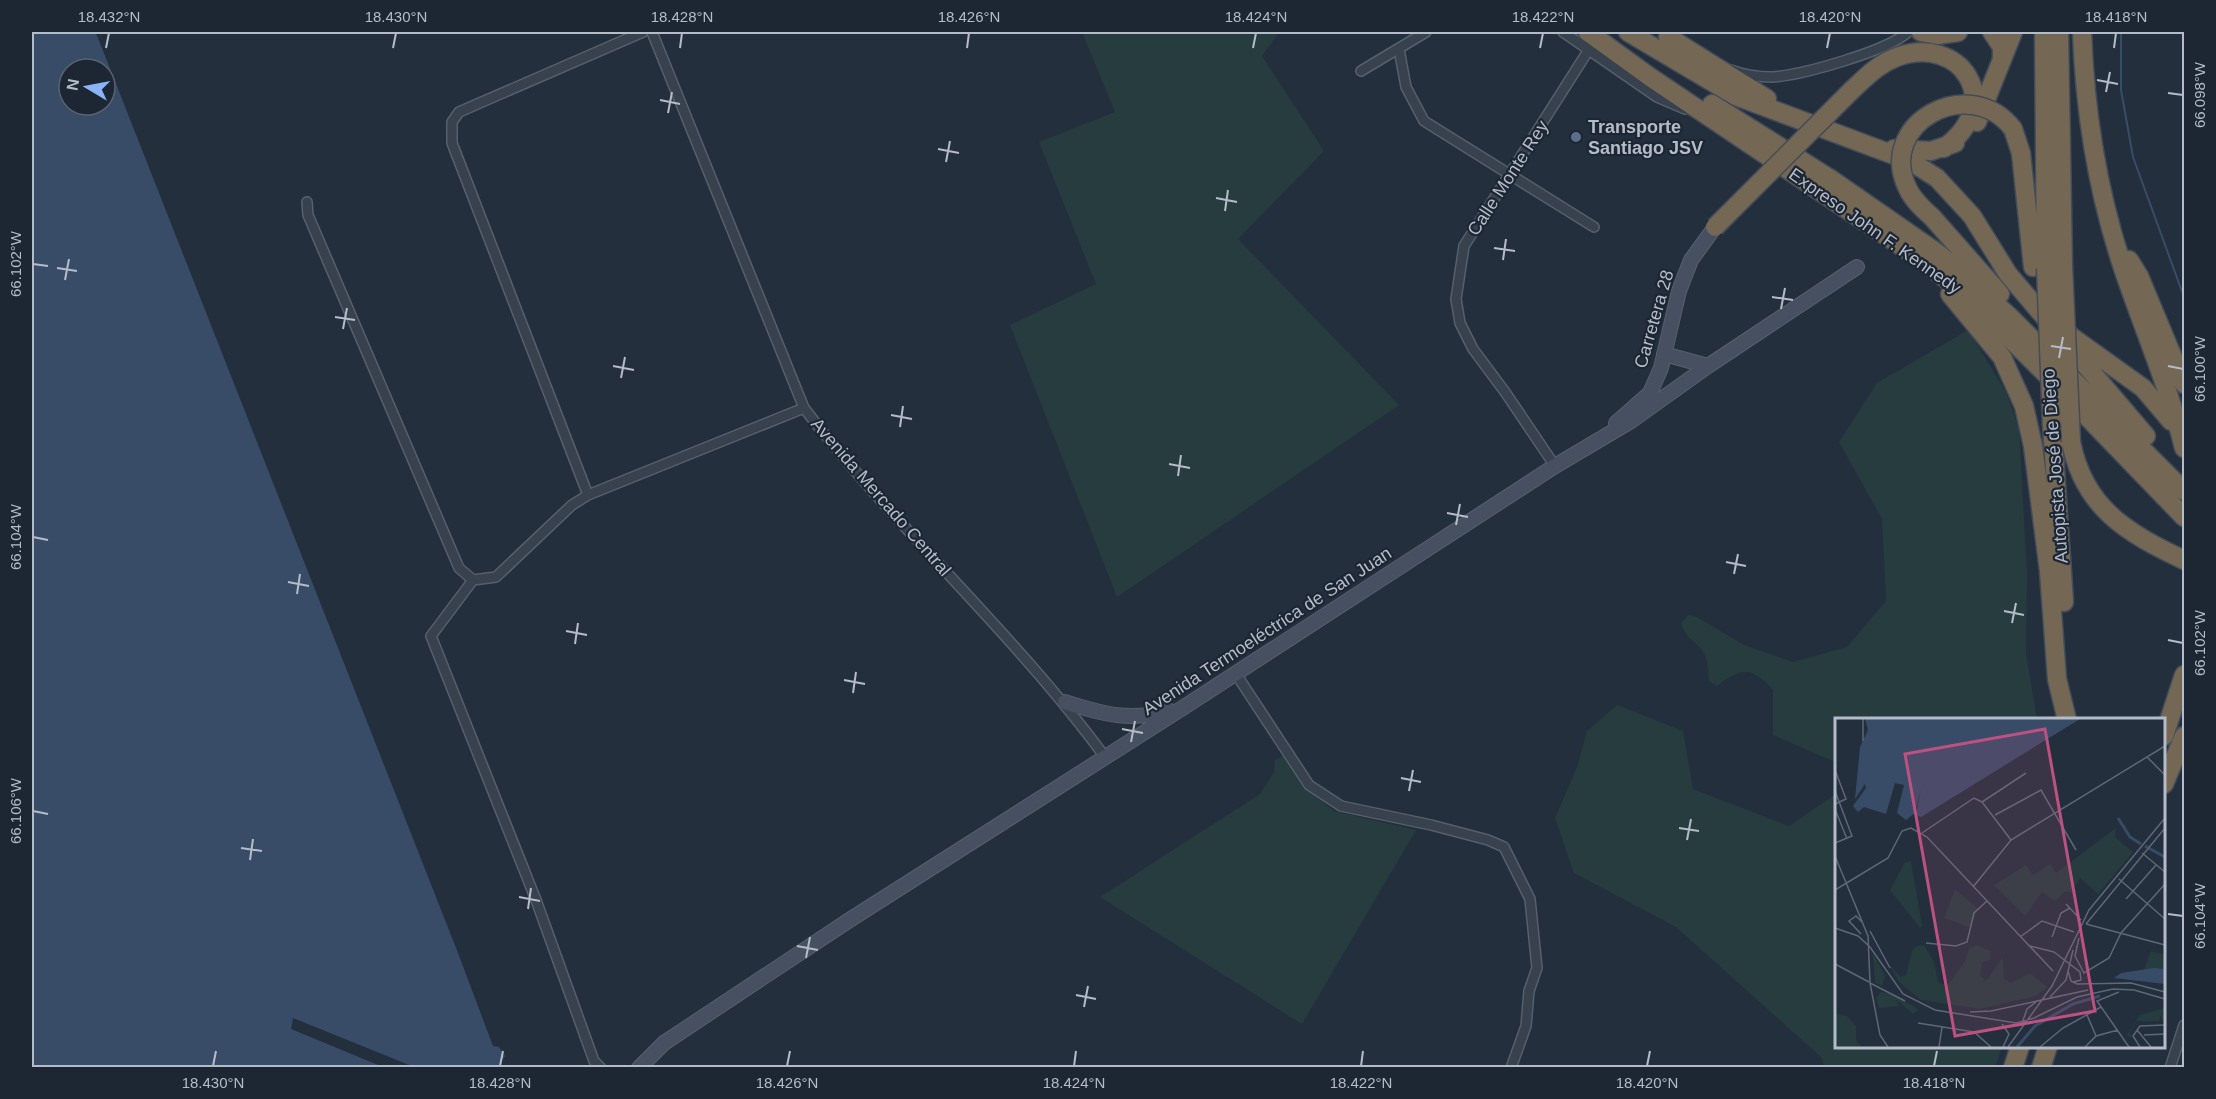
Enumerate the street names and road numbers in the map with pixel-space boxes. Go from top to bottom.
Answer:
street label: Calle Monte Rey [1463,117,1553,239]
street label: Expreso John F. Kennedy [1785,164,1965,298]
street label: Carretera 28 [1630,268,1678,370]
street label: Autopista José de Diego [2038,368,2072,564]
street label: Avenida Mercado Central [807,414,955,580]
street label: Avenida Termoeléctrica de San Juan [1139,543,1395,719]

